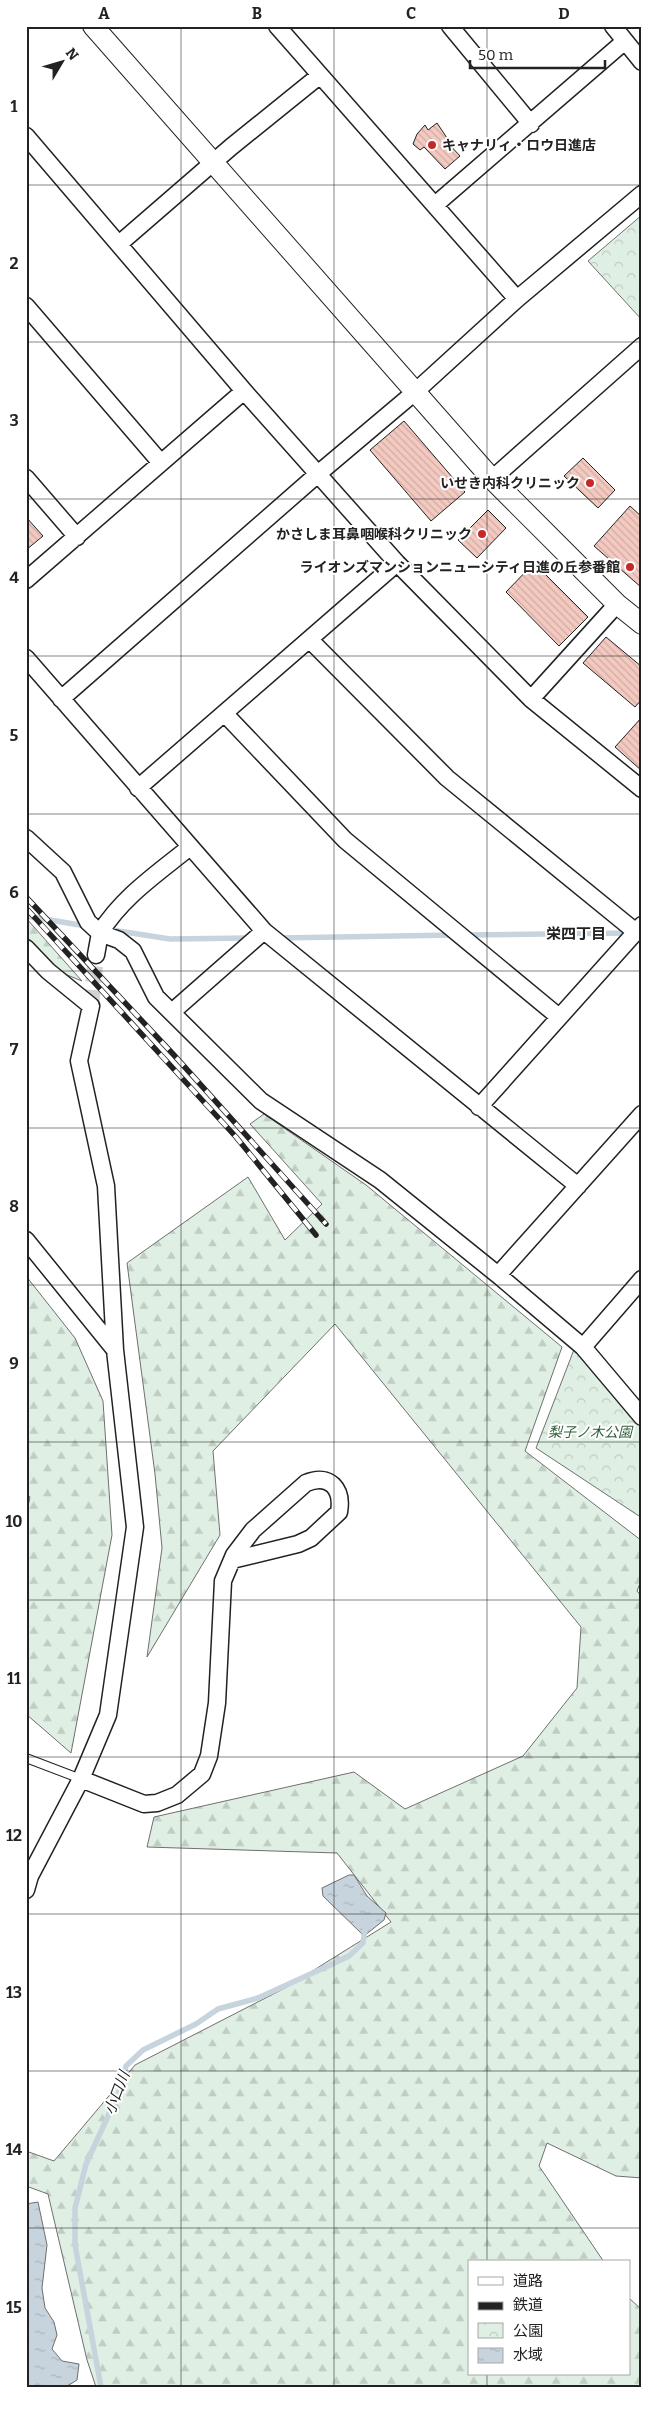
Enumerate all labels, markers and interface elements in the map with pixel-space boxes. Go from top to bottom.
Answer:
text: A [98,4,110,23]
text: B [252,4,262,23]
text: C [406,4,416,23]
text: D [558,4,570,23]
north arrow [38,38,88,88]
scale bar [470,38,606,70]
text: N [62,45,82,64]
text: 50 m [478,46,514,64]
text: 1 [11,97,18,116]
place label: キャナリィ・ロウ日進店 [442,137,596,154]
marker: キャナリィ・ロウ日進店 [426,139,438,151]
text: 2 [9,254,19,273]
text: 3 [9,411,19,430]
place label: いせき内科クリニック [440,475,580,492]
marker: いせき内科クリニック [584,477,596,489]
place label: かさしま耳鼻咽喉科クリニック [276,526,472,543]
marker: かさしま耳鼻咽喉科クリニック [476,528,488,540]
place label: ライオンズマンションニューシティ日進の丘参番館 [299,559,620,576]
marker: ライオンズマンションニューシティ日進の丘参番館 [624,561,636,573]
text: 4 [9,568,19,587]
text: 5 [10,726,19,745]
text: 6 [9,883,19,902]
district label: 栄四丁目 [546,925,606,943]
text: 7 [10,1040,19,1059]
text: 8 [9,1197,19,1216]
text: 9 [9,1354,19,1373]
park label: 梨子ノ木公園 [548,1424,634,1441]
text: 10 [5,1512,23,1531]
text: 11 [7,1669,21,1688]
text: 12 [6,1826,22,1845]
text: 13 [6,1983,22,2002]
water label: 小口川 [101,2067,134,2117]
text: 14 [6,2140,23,2159]
legend [468,2260,630,2376]
text: 道路 [513,2272,543,2290]
text: 鉄道 [513,2296,543,2314]
text: 15 [6,2298,22,2317]
text: 公園 [513,2322,543,2340]
text: 水域 [513,2346,543,2364]

